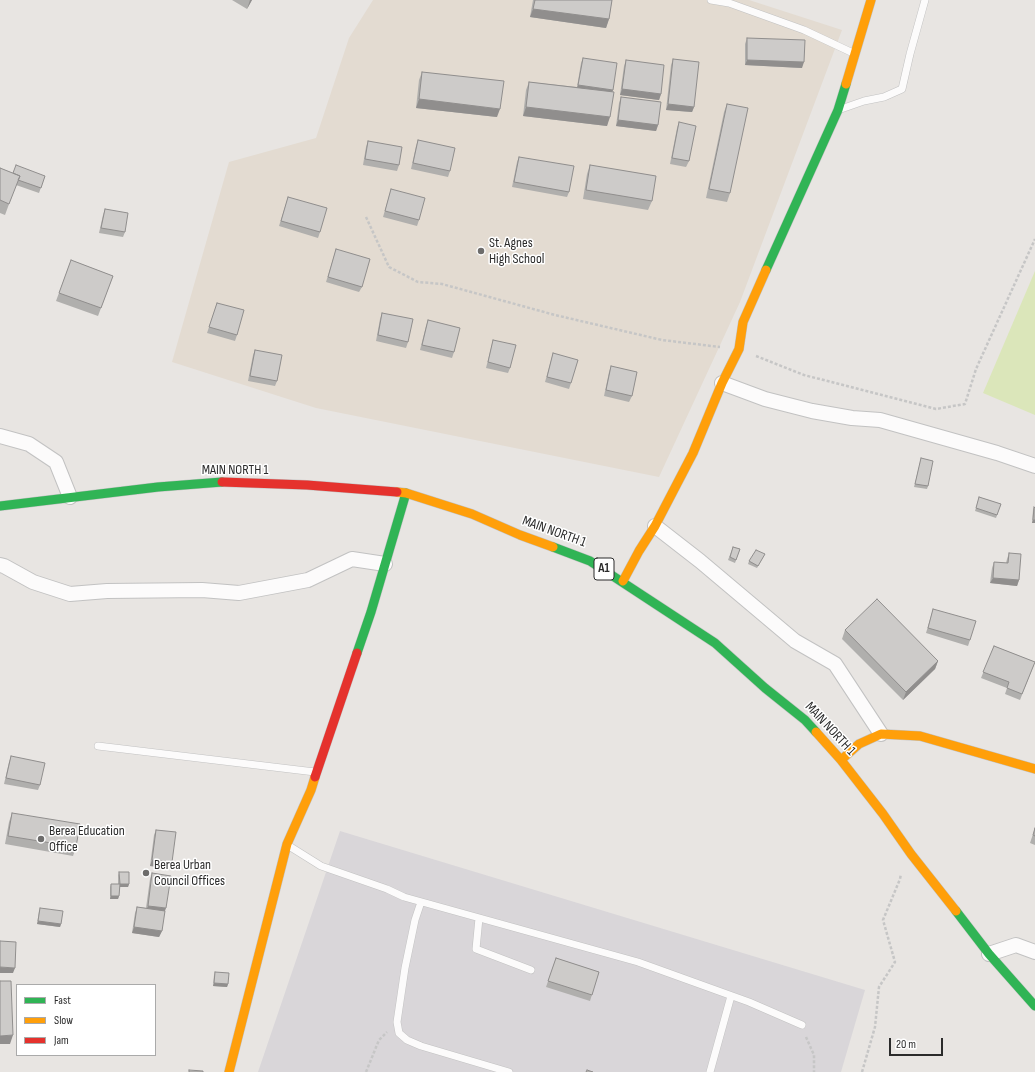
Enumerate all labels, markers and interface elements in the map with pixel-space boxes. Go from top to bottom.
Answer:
place label: St. Agnes High School [489,235,544,268]
marker: St. Agnes High School [476,246,486,256]
street label: MAIN NORTH 1 [202,462,268,478]
street label: MAIN NORTH 1 [520,513,588,551]
road number: A1 [594,558,614,580]
street label: MAIN NORTH 1 [801,699,859,759]
place label: Berea Education Office [49,823,125,856]
marker: Berea Education Office [36,834,46,844]
place label: Berea Urban Council Offices [154,857,225,890]
marker: Berea Urban Council Offices [141,868,151,878]
legend [16,984,156,1056]
text: Fast [54,993,71,1008]
text: Slow [54,1013,73,1028]
scale bar [891,1030,945,1056]
text: Jam [54,1033,69,1048]
text: 20 m [896,1037,916,1052]

